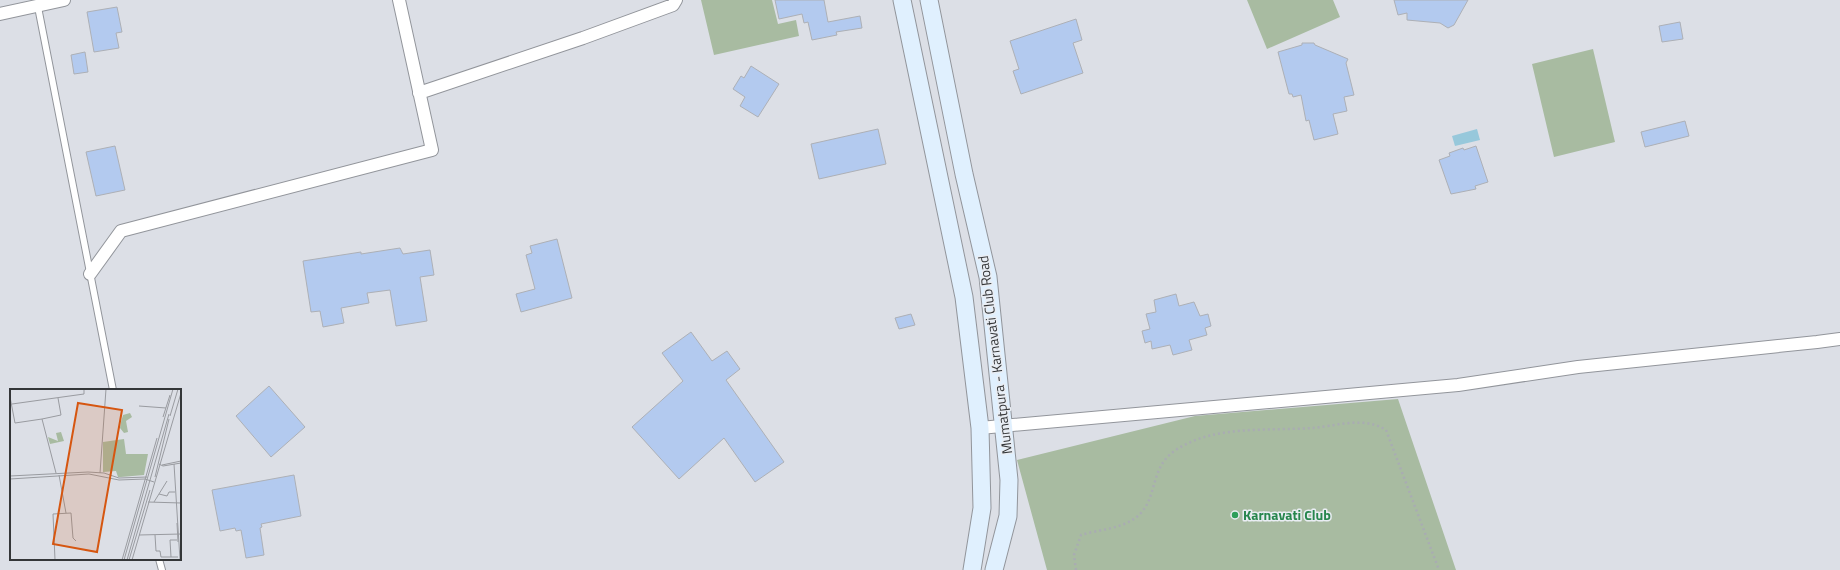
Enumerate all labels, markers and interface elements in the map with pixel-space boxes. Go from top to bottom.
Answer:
street label: Mumatpura - Karnavati Club Road [972,255,1017,456]
inset map [10,389,181,560]
place label: Karnavati Club [1243,504,1331,525]
marker: Karnavati Club [1230,510,1240,520]

